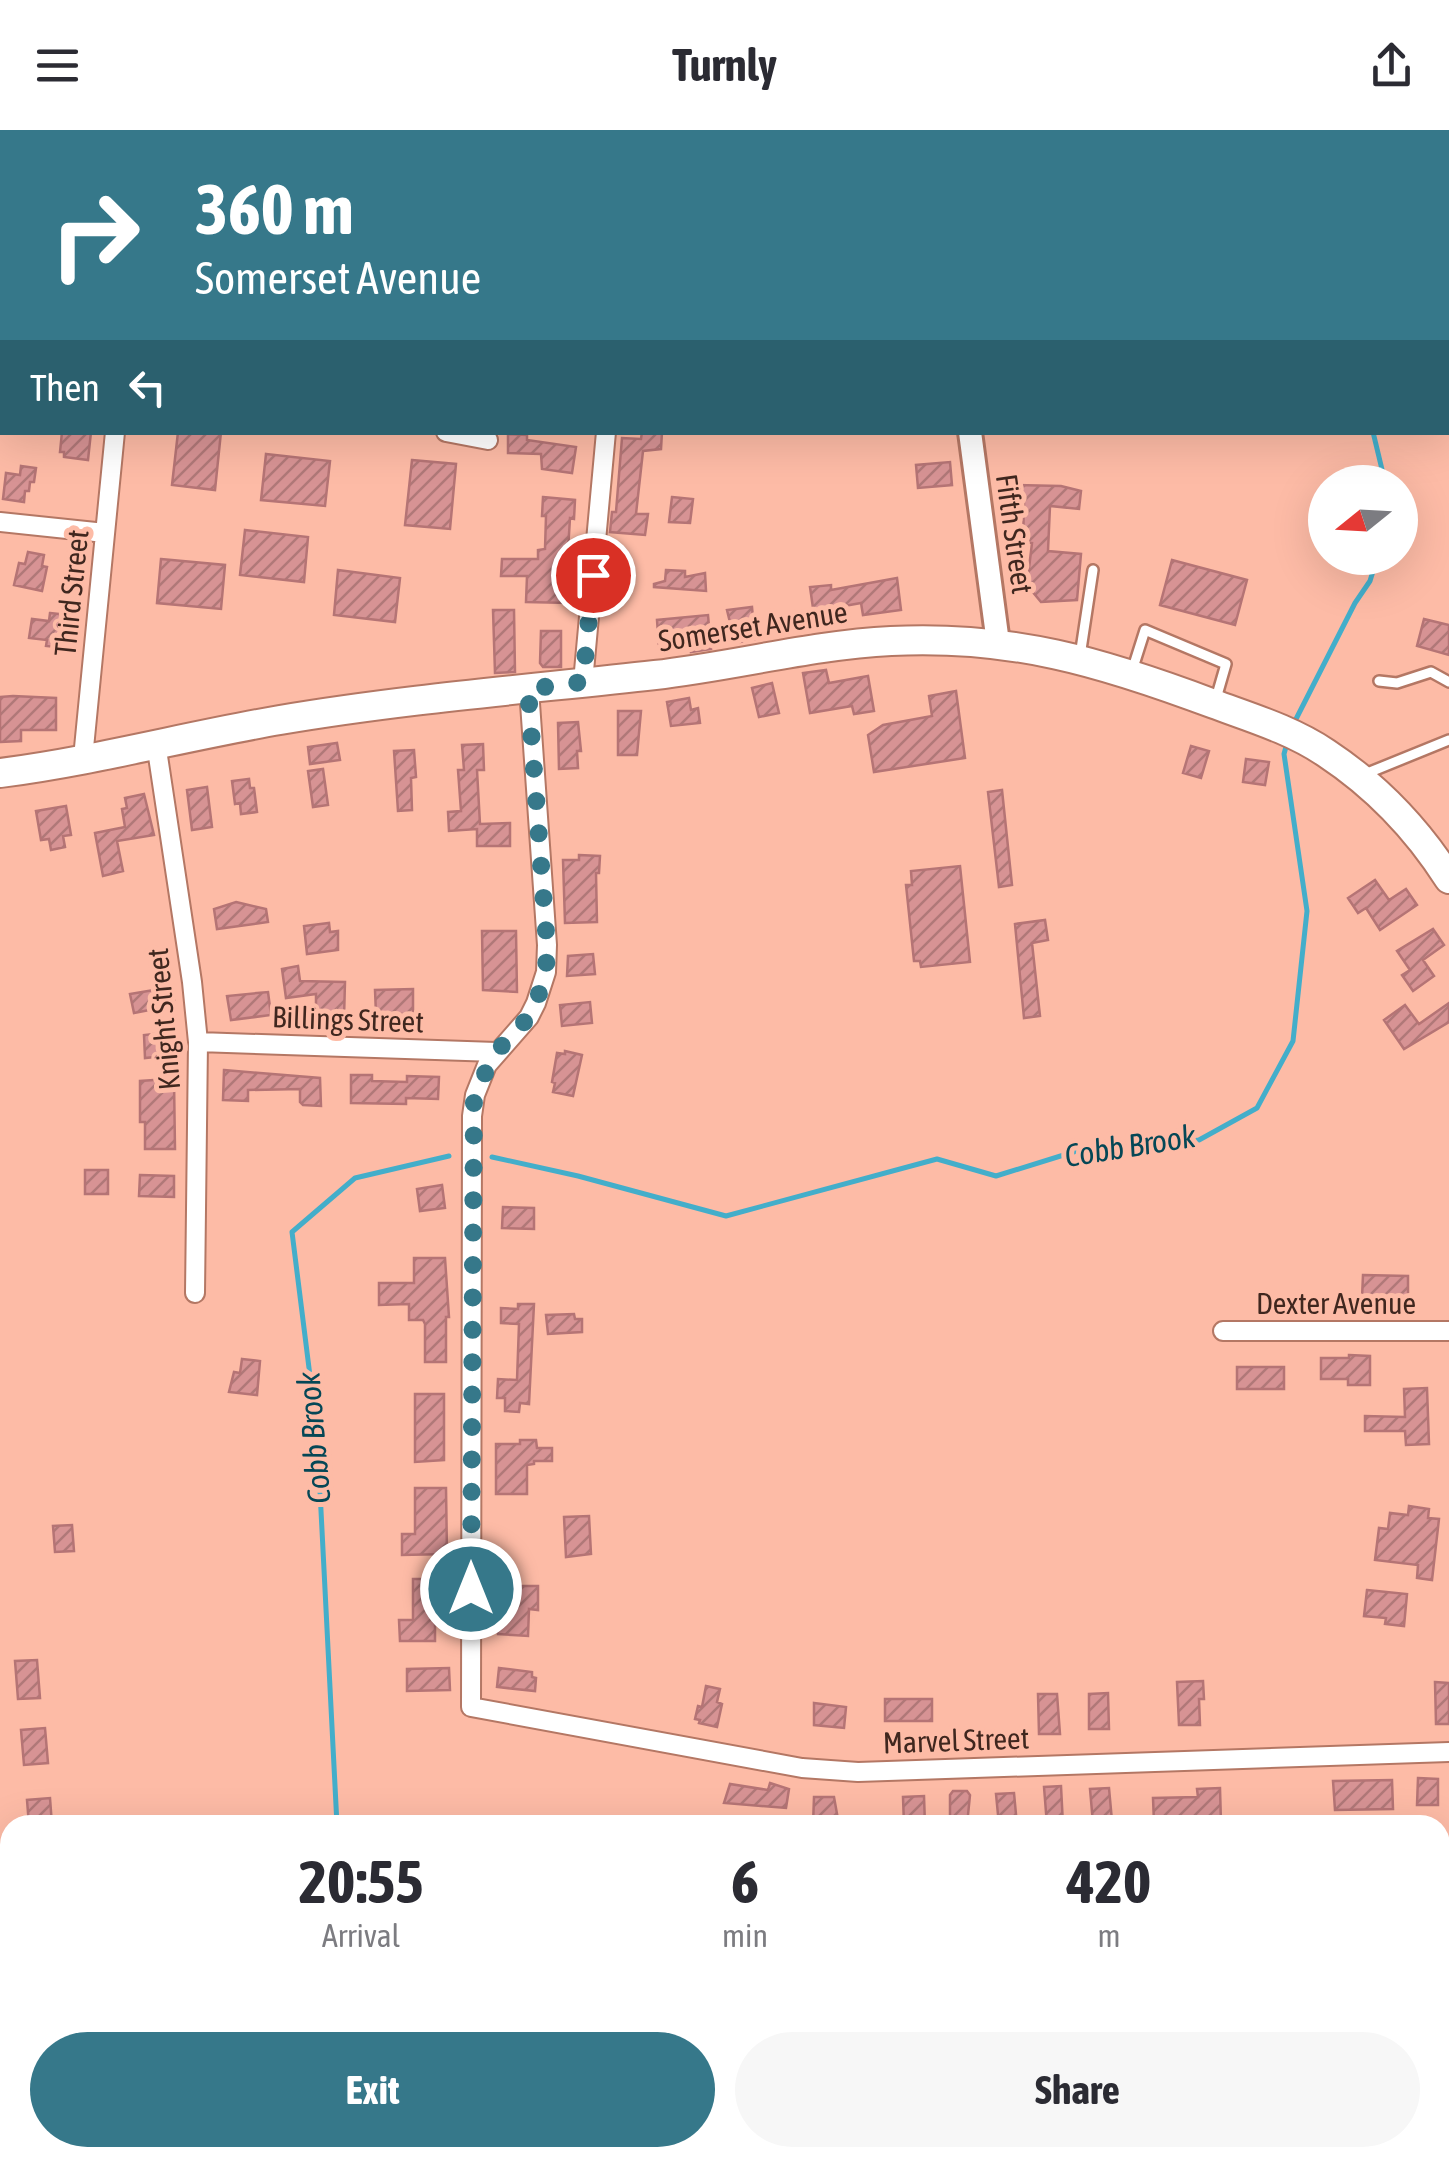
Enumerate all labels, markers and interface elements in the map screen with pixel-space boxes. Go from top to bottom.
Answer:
icon: menu [30,38,85,93]
icon: share [1364,38,1419,93]
text: Turnly [672,39,777,91]
text: 360 m [195,169,354,249]
icon: right [30,170,160,300]
text: Somerset Avenue [195,252,481,304]
icon: left [120,360,175,415]
text: Then [30,366,100,409]
north arrow [1308,465,1418,575]
map controls [1308,465,1418,575]
street label: Fifth Street [990,472,1040,596]
street label: Third Street [47,528,95,658]
pin [551,533,636,618]
icon: arrive [566,548,621,603]
street label: Somerset Avenue [656,594,850,658]
street label: Knight Street [140,947,186,1091]
street label: Billings Street [272,999,425,1039]
water label: Cobb Brook [1062,1117,1199,1174]
street label: Dexter Avenue [1256,1286,1416,1320]
water label: Cobb Brook [289,1370,338,1505]
position arrow [419,1537,523,1641]
street label: Marvel Street [882,1720,1030,1760]
text: 20:55 [299,1847,423,1916]
text: 6 [731,1847,759,1916]
text: 420 [1067,1847,1151,1916]
text: Arrival [322,1917,400,1954]
text: min [722,1917,768,1954]
text: m [1097,1917,1121,1954]
button: Exit [30,2032,715,2147]
button: Share [735,2032,1420,2147]

